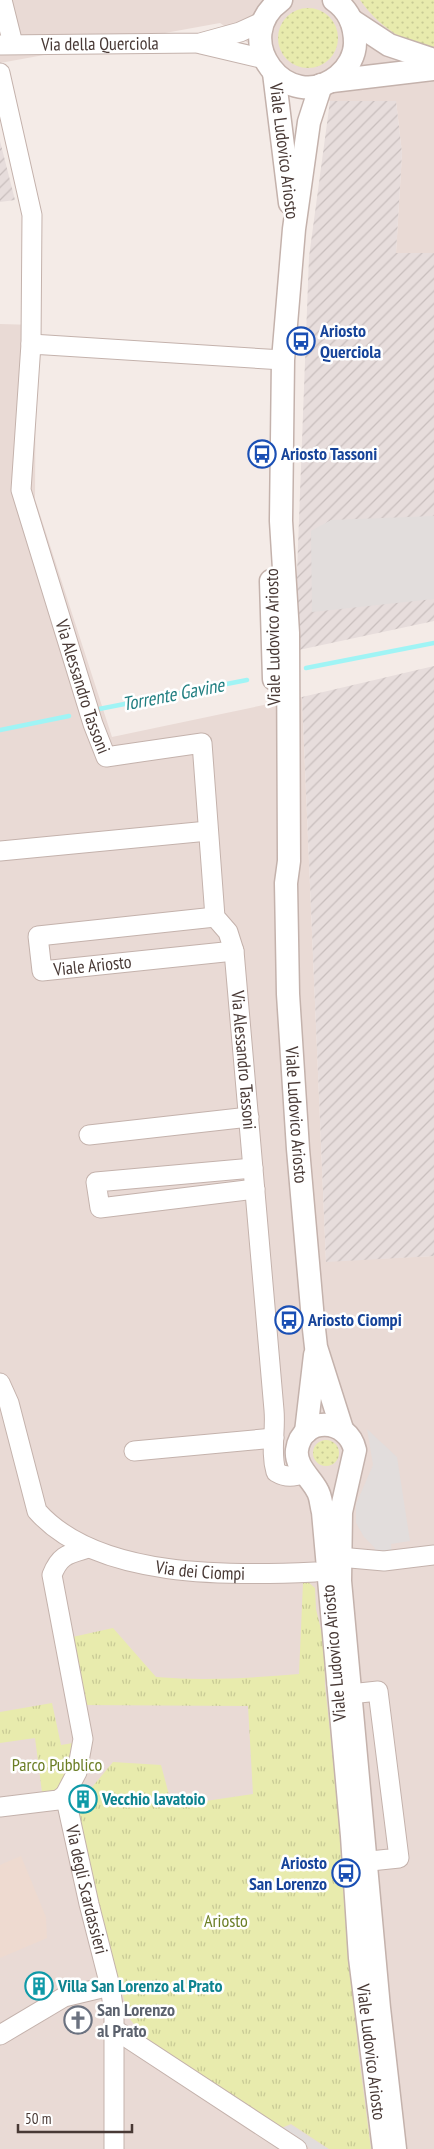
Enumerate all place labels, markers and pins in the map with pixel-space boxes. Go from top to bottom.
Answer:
place label: Ariosto Querciola [319,319,381,363]
bus stop icon: Ariosto Querciola [286,326,316,356]
bus stop icon: Ariosto Tassoni [247,439,277,469]
place label: Ariosto Tassoni [280,442,377,465]
bus stop icon: Ariosto Ciompi [274,1305,304,1335]
place label: Ariosto Ciompi [307,1308,402,1331]
building icon: Vecchio lavatoio [68,1784,98,1814]
place label: Vecchio lavatoio [101,1787,206,1810]
place label: Ariosto San Lorenzo [249,1851,327,1895]
bus stop icon: Ariosto San Lorenzo [331,1858,361,1888]
building icon: Villa San Lorenzo al Prato [24,1971,54,2001]
place label: Villa San Lorenzo al Prato [57,1974,222,1997]
place label: San Lorenzo al Prato [97,1998,175,2042]
church icon: San Lorenzo al Prato [63,2005,93,2035]

